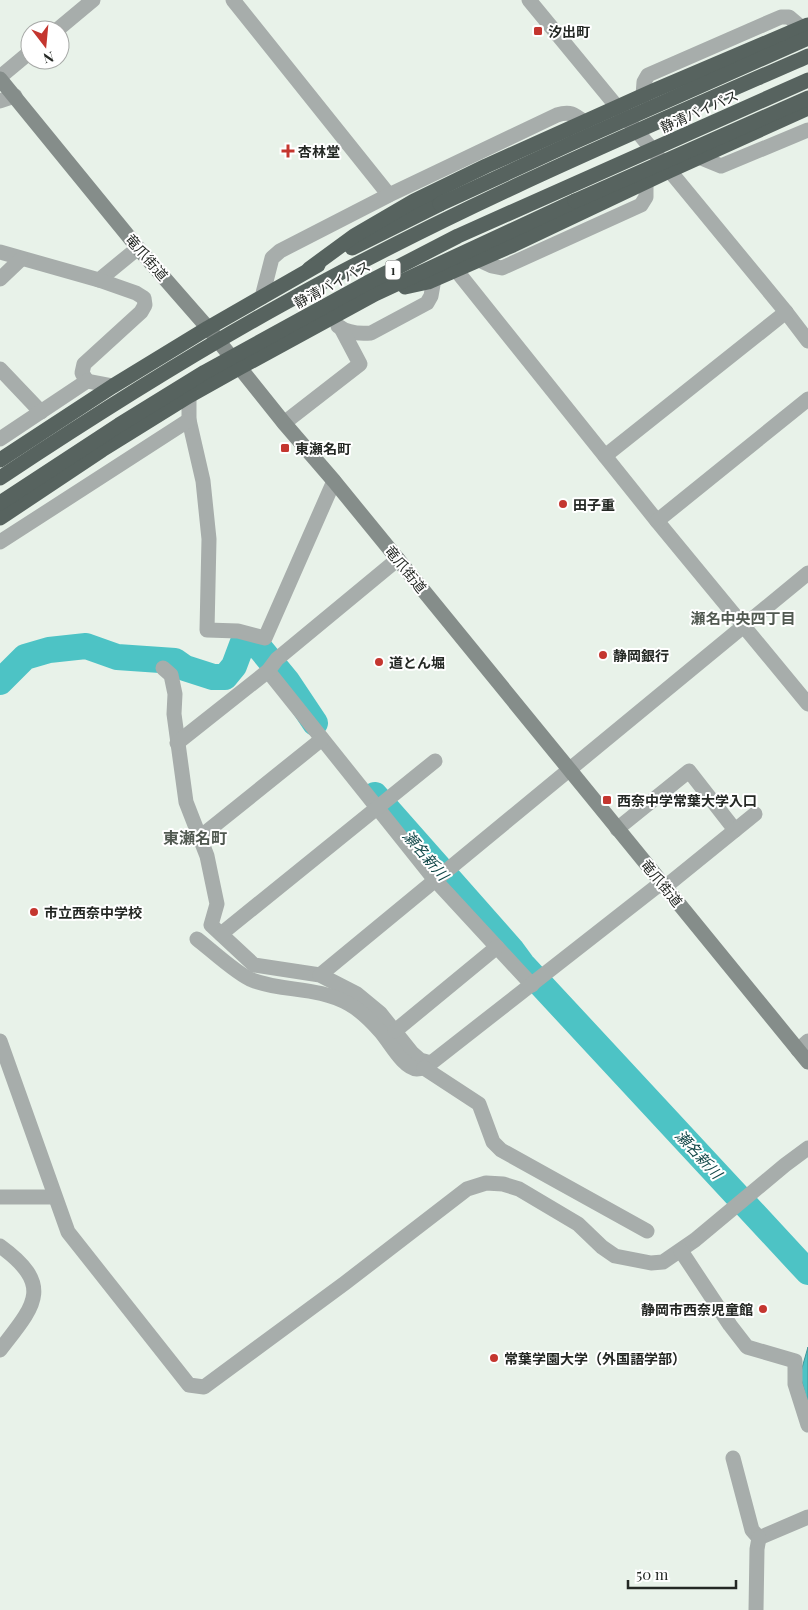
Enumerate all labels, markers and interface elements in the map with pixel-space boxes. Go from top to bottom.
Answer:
north arrow [20,20,70,70]
place label: 汐出町 [548,22,590,41]
marker: 汐出町 [532,25,544,37]
text: N [41,47,56,69]
street label: 静清バイパス [657,85,741,137]
place label: 杏林堂 [298,142,340,161]
marker: 杏林堂 [282,145,294,157]
street label: 竜爪街道 [121,230,173,284]
street label: 静清バイパス [291,256,373,312]
road number: 1 [386,260,400,280]
place label: 東瀬名町 [295,439,351,458]
marker: 東瀬名町 [279,442,291,454]
place label: 田子重 [573,495,615,514]
marker: 田子重 [557,498,569,510]
street label: 竜爪街道 [381,541,431,597]
district label: 瀬名中央四丁目 [690,608,796,628]
place label: 静岡銀行 [613,646,669,665]
marker: 静岡銀行 [597,649,609,661]
place label: 道とん堀 [389,653,445,672]
marker: 道とん堀 [373,656,385,668]
place label: 西奈中学常葉大学入口 [617,791,757,810]
marker: 西奈中学常葉大学入口 [601,794,613,806]
water label: 瀬名新川 [399,826,455,886]
district label: 東瀬名町 [163,827,227,848]
street label: 竜爪街道 [637,855,687,911]
place label: 市立西奈中学校 [44,903,142,922]
marker: 市立西奈中学校 [28,906,40,918]
water label: 瀬名新川 [671,1125,728,1184]
place label: 静岡市西奈児童館 [641,1300,753,1319]
marker: 静岡市西奈児童館 [757,1303,769,1315]
place label: 常葉学園大学（外国語学部） [504,1349,686,1368]
marker: 常葉学園大学（外国語学部） [488,1352,500,1364]
scale bar [628,1558,736,1590]
text: 50 m [636,1564,669,1584]

